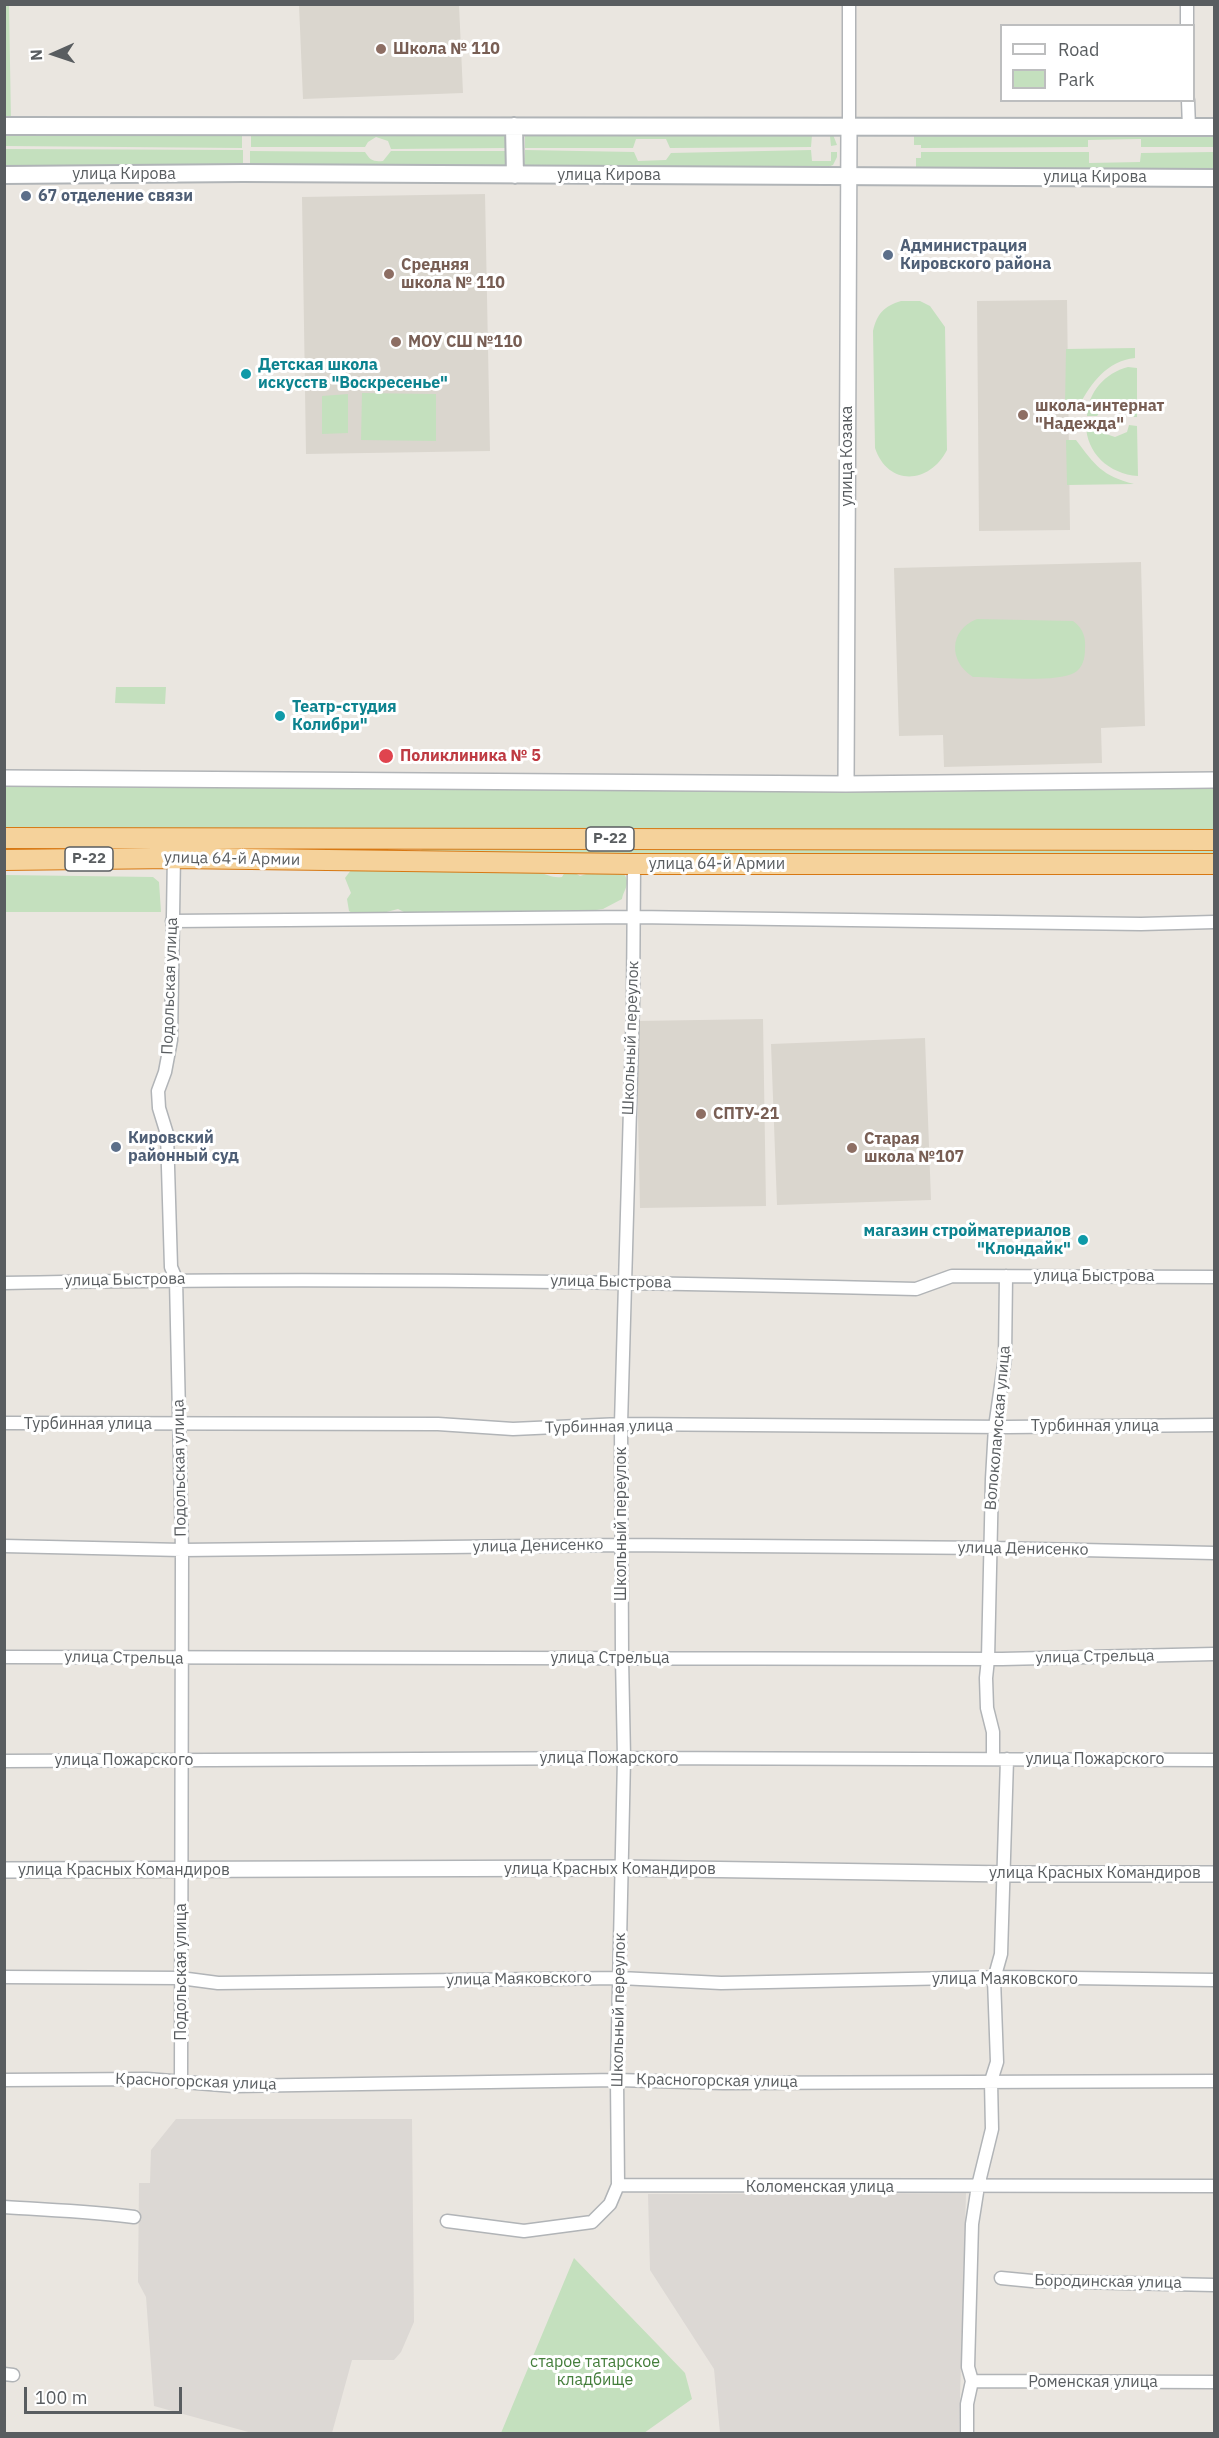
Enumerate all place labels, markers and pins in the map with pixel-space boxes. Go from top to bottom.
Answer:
place label: Школа № 110 [393,39,500,59]
marker: Школа № 110 [374,42,388,56]
place label: 67 отделение связи [38,186,193,206]
marker: 67 отделение связи [19,189,33,203]
place label: Администрация Кировского района [900,236,1051,274]
marker: Администрация Кировского района [881,248,895,262]
place label: Средняя школа № 110 [401,255,505,293]
marker: Средняя школа № 110 [382,267,396,281]
place label: МОУ СШ №110 [408,332,522,352]
marker: МОУ СШ №110 [389,335,403,349]
place label: Детская школа искусств "Воскресенье" [258,355,448,393]
marker: Детская школа искусств "Воскресенье" [239,367,253,381]
place label: школа-интернат "Надежда" [1035,396,1164,434]
marker: школа-интернат "Надежда" [1016,408,1030,422]
place label: Театр-студия Колибри" [292,697,397,735]
marker: Театр-студия Колибри" [273,709,287,723]
place label: Поликлиника № 5 [400,746,541,766]
marker: Поликлиника № 5 [377,747,395,765]
place label: СПТУ-21 [713,1104,779,1124]
marker: СПТУ-21 [694,1107,708,1121]
place label: Кировский районный суд [128,1128,239,1166]
place label: Старая школа №107 [864,1129,964,1167]
marker: Кировский районный суд [109,1140,123,1154]
marker: Старая школа №107 [845,1141,859,1155]
place label: магазин стройматериалов "Клондайк" [864,1221,1071,1259]
marker: магазин стройматериалов "Клондайк" [1076,1233,1090,1247]

